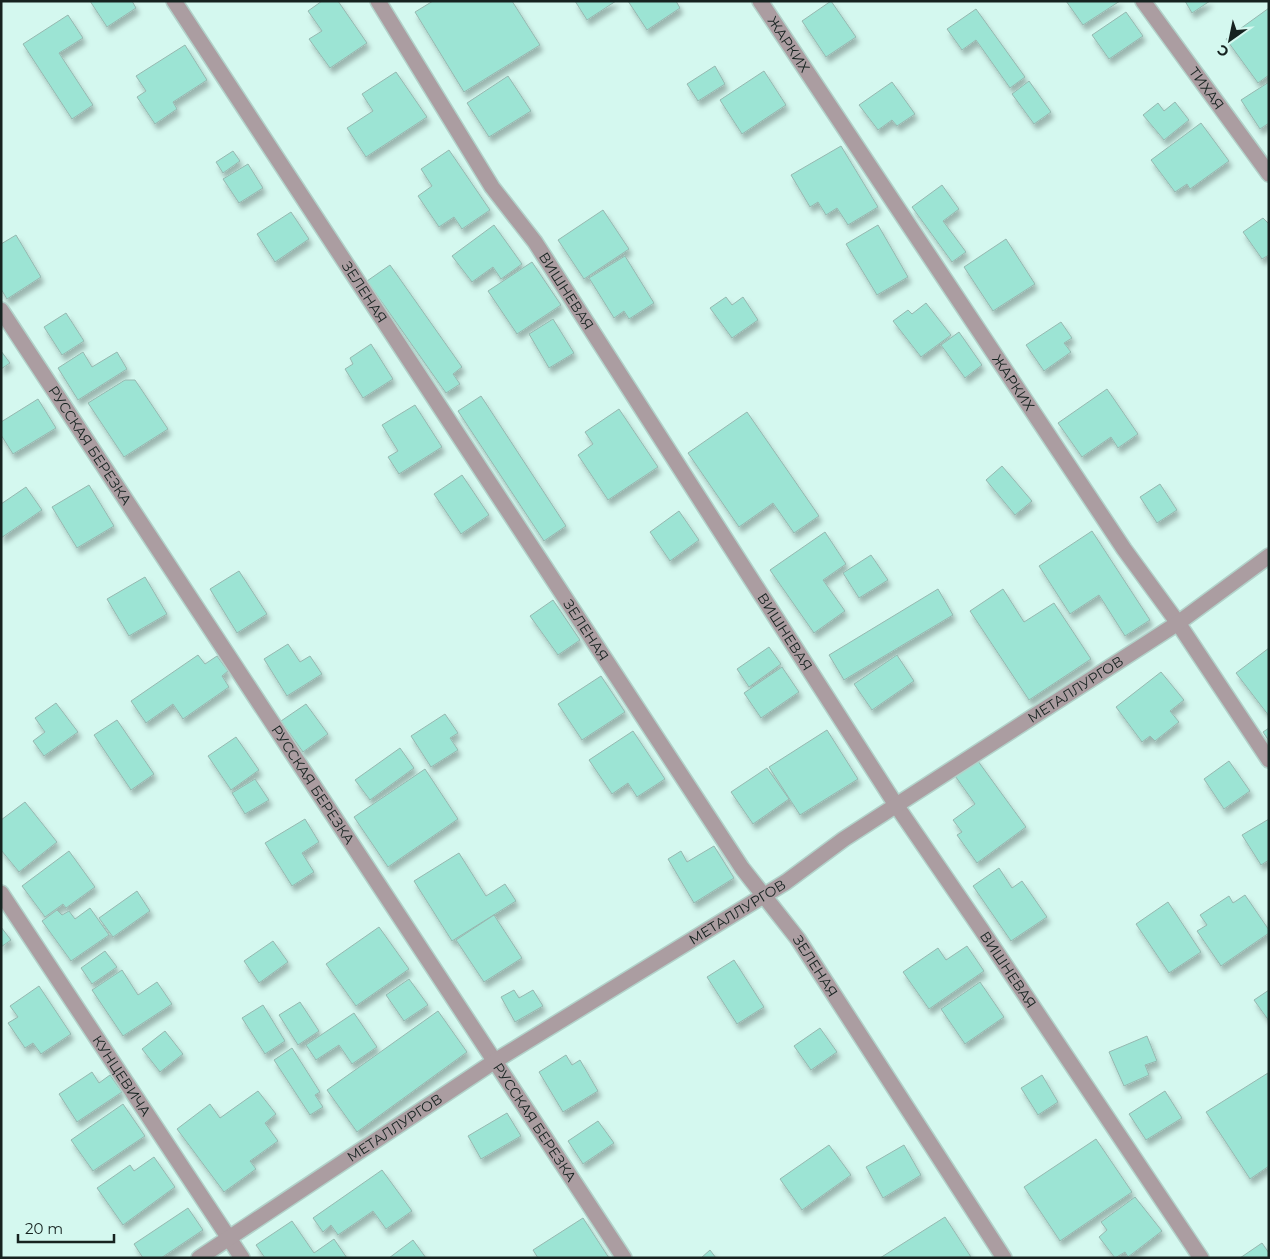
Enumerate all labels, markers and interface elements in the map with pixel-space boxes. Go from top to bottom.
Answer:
street label: ЖАРКИХ [764,13,814,76]
north arrow [1205,15,1255,65]
text: С [1214,41,1232,61]
street label: ТИХАЯ [1185,63,1228,113]
street label: ВИШНЕВАЯ [535,249,598,333]
street label: ЗЕЛЕНАЯ [338,258,391,326]
street label: ЖАРКИХ [988,351,1039,414]
street label: РУССКАЯ БЕРЕЗКА [44,382,136,509]
street label: ВИШНЕВАЯ [753,590,816,674]
street label: ЗЕЛЕНАЯ [559,596,613,664]
street label: МЕТАЛЛУРГОВ [1024,652,1127,727]
street label: РУССКАЯ БЕРЕЗКА [267,722,359,848]
street label: МЕТАЛЛУРГОВ [685,875,789,949]
street label: ВИШНЕВАЯ [976,928,1040,1012]
street label: ЗЕЛЕНАЯ [789,932,842,1000]
street label: КУНЦЕВИЧА [88,1032,155,1120]
street label: РУССКАЯ БЕРЕЗКА [489,1059,581,1186]
street label: МЕТАЛЛУРГОВ [344,1090,446,1166]
scale bar [18,1212,114,1244]
text: 20 m [25,1219,63,1238]

